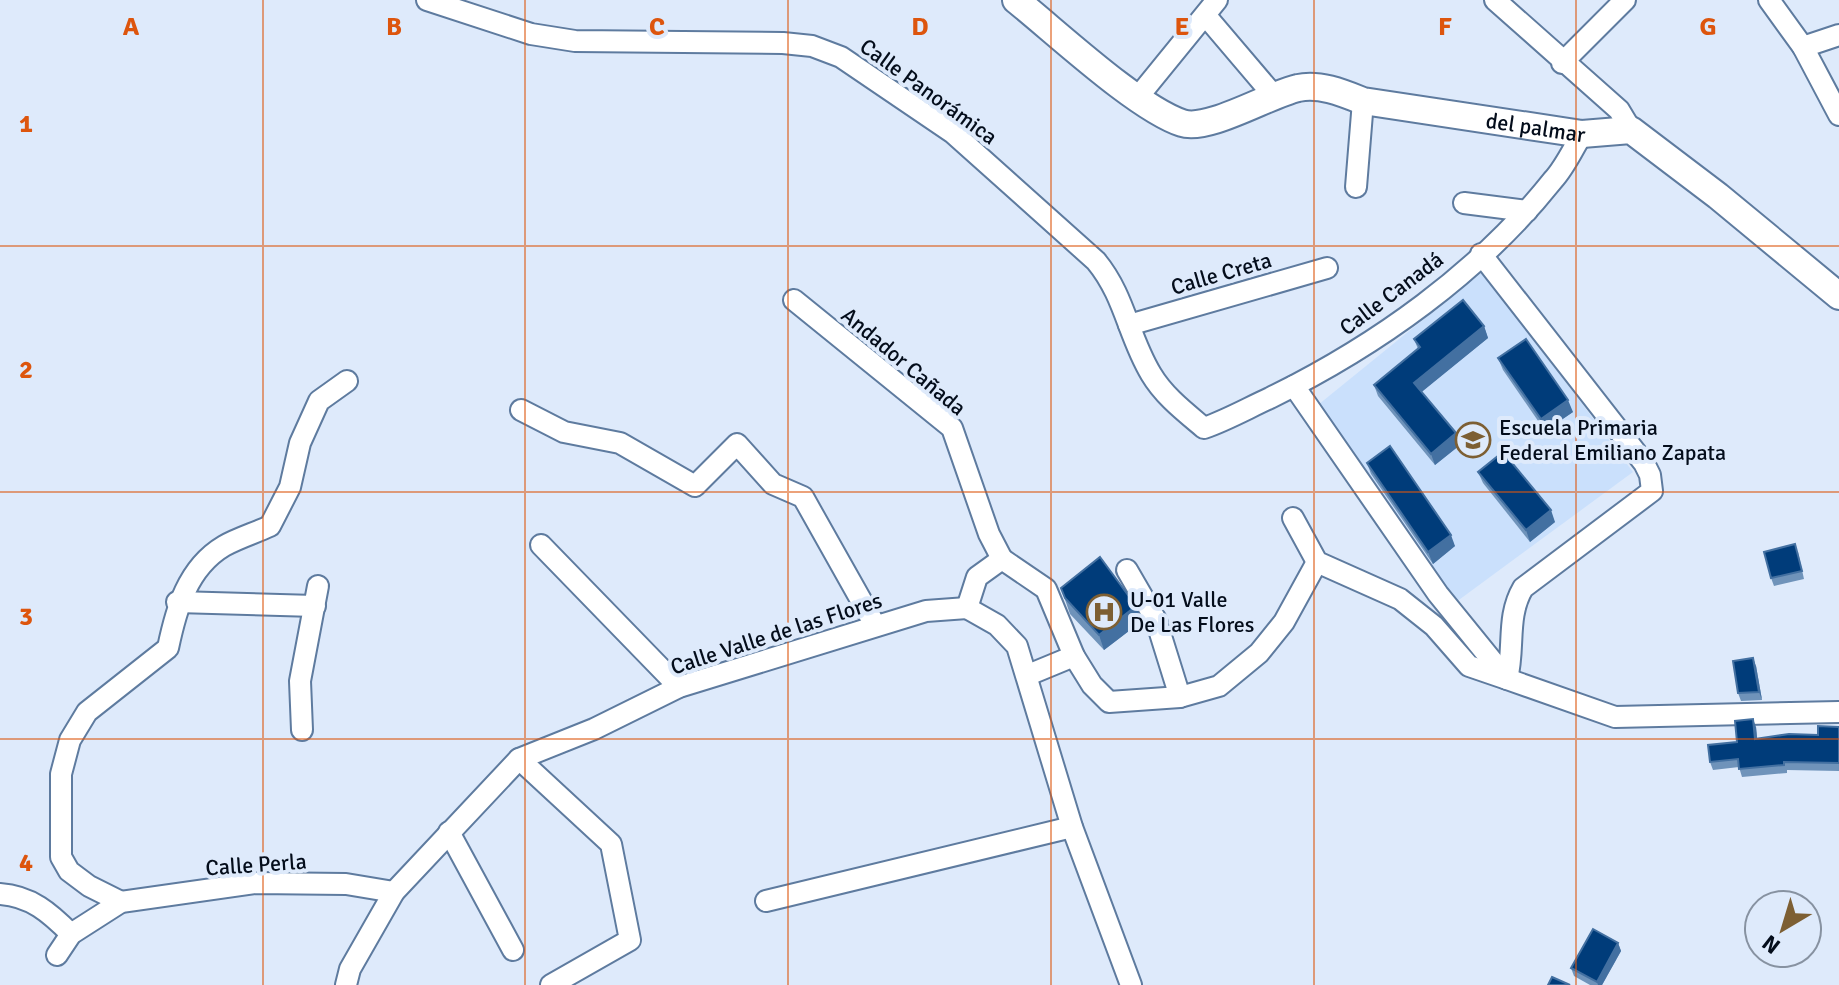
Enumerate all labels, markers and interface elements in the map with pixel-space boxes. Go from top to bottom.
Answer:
text: A [123,11,140,43]
text: B [386,11,402,43]
text: C [649,11,665,43]
text: D [911,11,929,43]
text: E [1175,11,1189,43]
text: F [1438,11,1452,43]
text: G [1699,11,1717,43]
street label: Calle Panorámica [855,32,1003,150]
street label: del palmar [1484,107,1587,148]
text: 1 [19,108,33,140]
street label: Calle Creta [1168,246,1275,301]
street label: Calle Canadá [1334,246,1448,341]
street label: Andador Cañada [836,301,971,421]
text: 2 [19,354,33,386]
place label: Escuela Primaria Federal Emiliano Zapata [1499,414,1726,466]
school or university icon: Escuela Primaria Federal Emiliano Zapata [1454,421,1492,459]
street label: Calle Valle de las Flores [667,586,885,680]
place label: U-01 Valle De Las Flores [1130,586,1254,638]
hospital icon: U-01 Valle De Las Flores [1085,593,1123,631]
text: 3 [19,601,33,633]
text: 4 [19,847,33,879]
street label: Calle Perla [205,848,307,881]
north arrow [1743,889,1823,969]
text: N [1757,929,1785,960]

